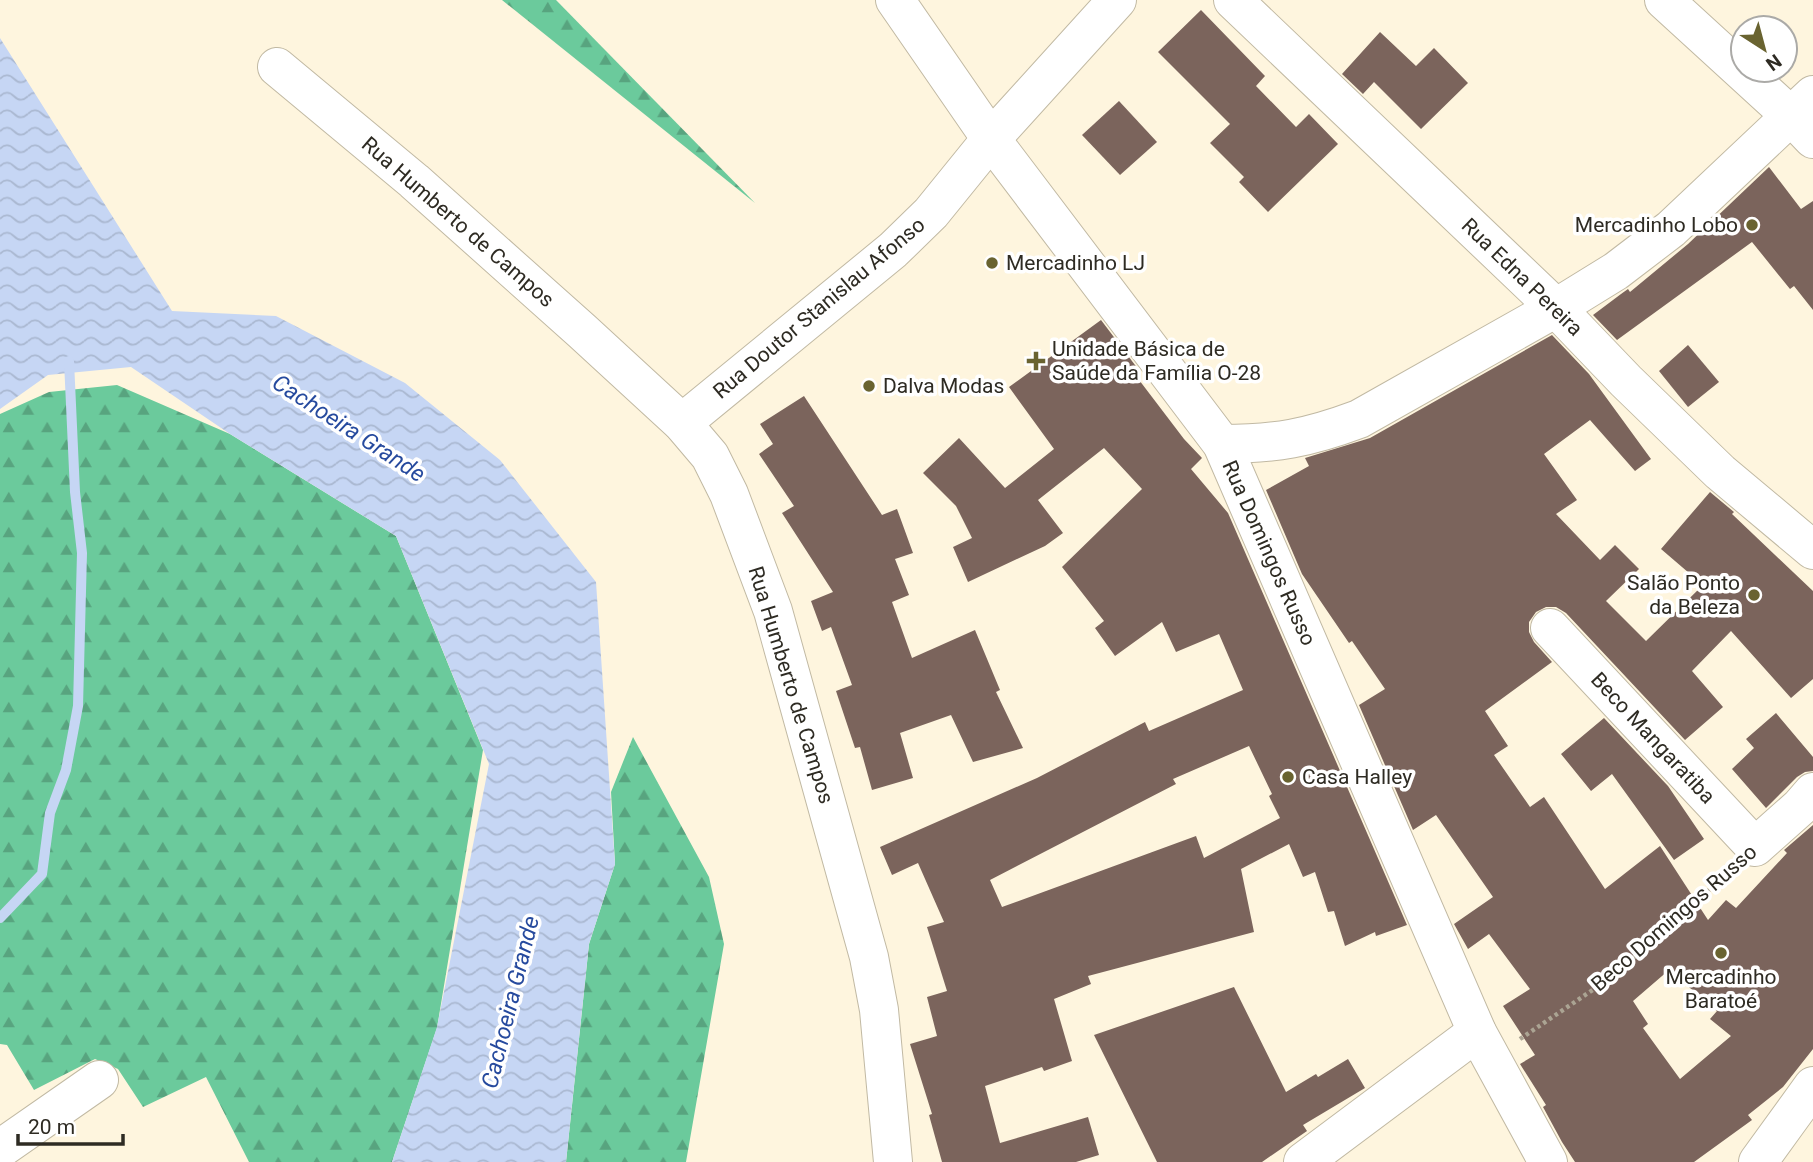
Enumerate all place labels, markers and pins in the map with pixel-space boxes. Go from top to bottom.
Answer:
place label: Mercadinho Lobo [1575,213,1738,237]
marker: Mercadinho Lobo [1744,217,1760,233]
place label: Mercadinho LJ [1006,251,1145,275]
marker: Mercadinho LJ [984,255,1000,271]
place label: Unidade Básica de Saúde da Família O-28 [1052,337,1261,385]
marker: Unidade Básica de Saúde da Família O-28 [1026,351,1046,371]
place label: Dalva Modas [883,374,1004,398]
marker: Dalva Modas [861,378,877,394]
place label: Salão Ponto da Beleza [1627,571,1740,619]
marker: Salão Ponto da Beleza [1746,587,1762,603]
place label: Casa Halley [1302,765,1412,789]
marker: Casa Halley [1280,769,1296,785]
marker: Mercadinho Baratoé [1713,945,1729,961]
place label: Mercadinho Baratoé [1666,965,1776,1013]

